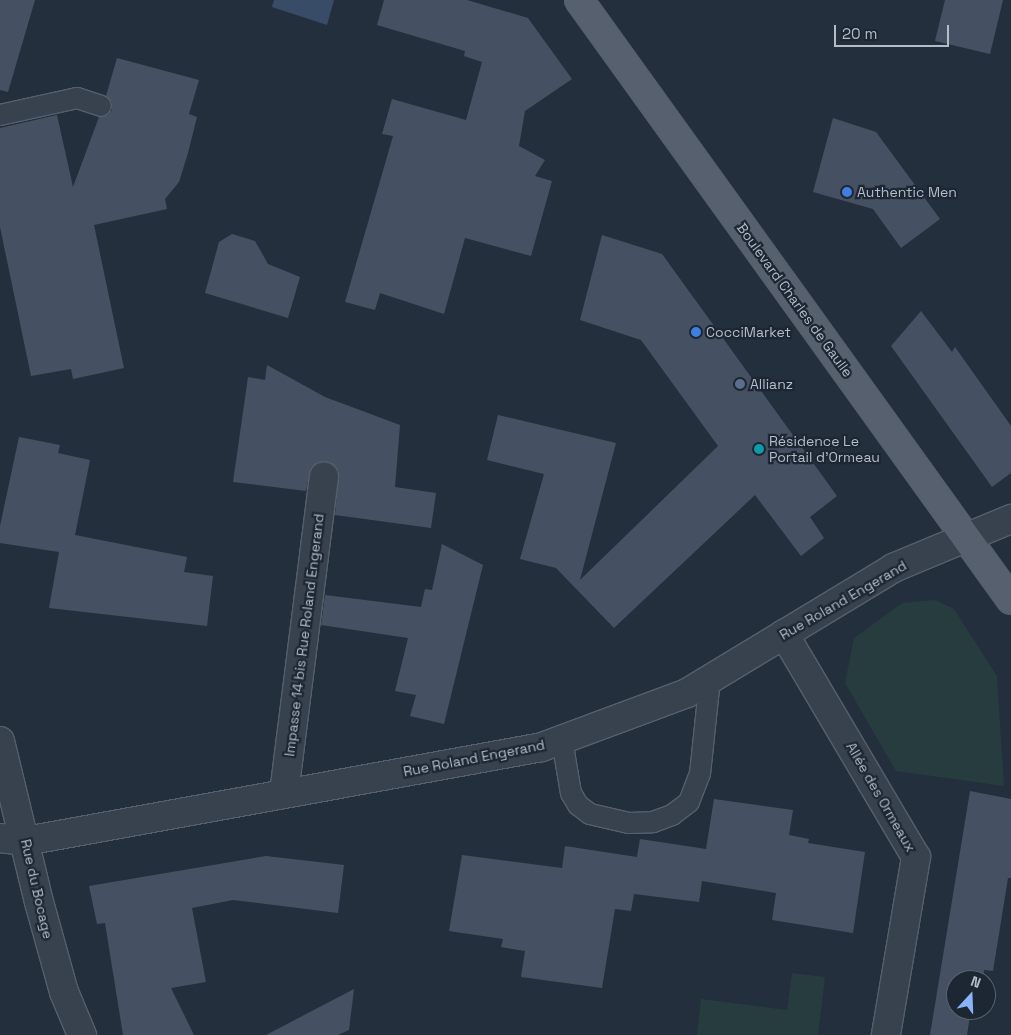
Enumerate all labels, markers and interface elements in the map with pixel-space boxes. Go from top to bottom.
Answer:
scale bar [836,15,951,47]
text: 20 m [842,24,877,43]
place label: Authentic Men [857,184,957,200]
marker: Authentic Men [841,186,853,198]
street label: Boulevard Charles de Gaulle [733,220,857,380]
place label: CocciMarket [706,324,791,340]
marker: CocciMarket [690,326,702,338]
place label: Allianz [750,376,793,392]
marker: Allianz [734,378,746,390]
place label: Résidence Le Portail d'Ormeau [769,433,880,466]
marker: Résidence Le Portail d'Ormeau [753,443,765,455]
street label: Impasse 14 bis Rue Roland Engerand [281,513,327,757]
street label: Rue Roland Engerand [776,557,910,643]
street label: Rue Roland Engerand [402,736,546,780]
street label: Allée des Ormeaux [843,739,919,855]
street label: Rue du Bocage [17,837,57,941]
north arrow [946,970,996,1020]
text: N [968,972,983,992]

